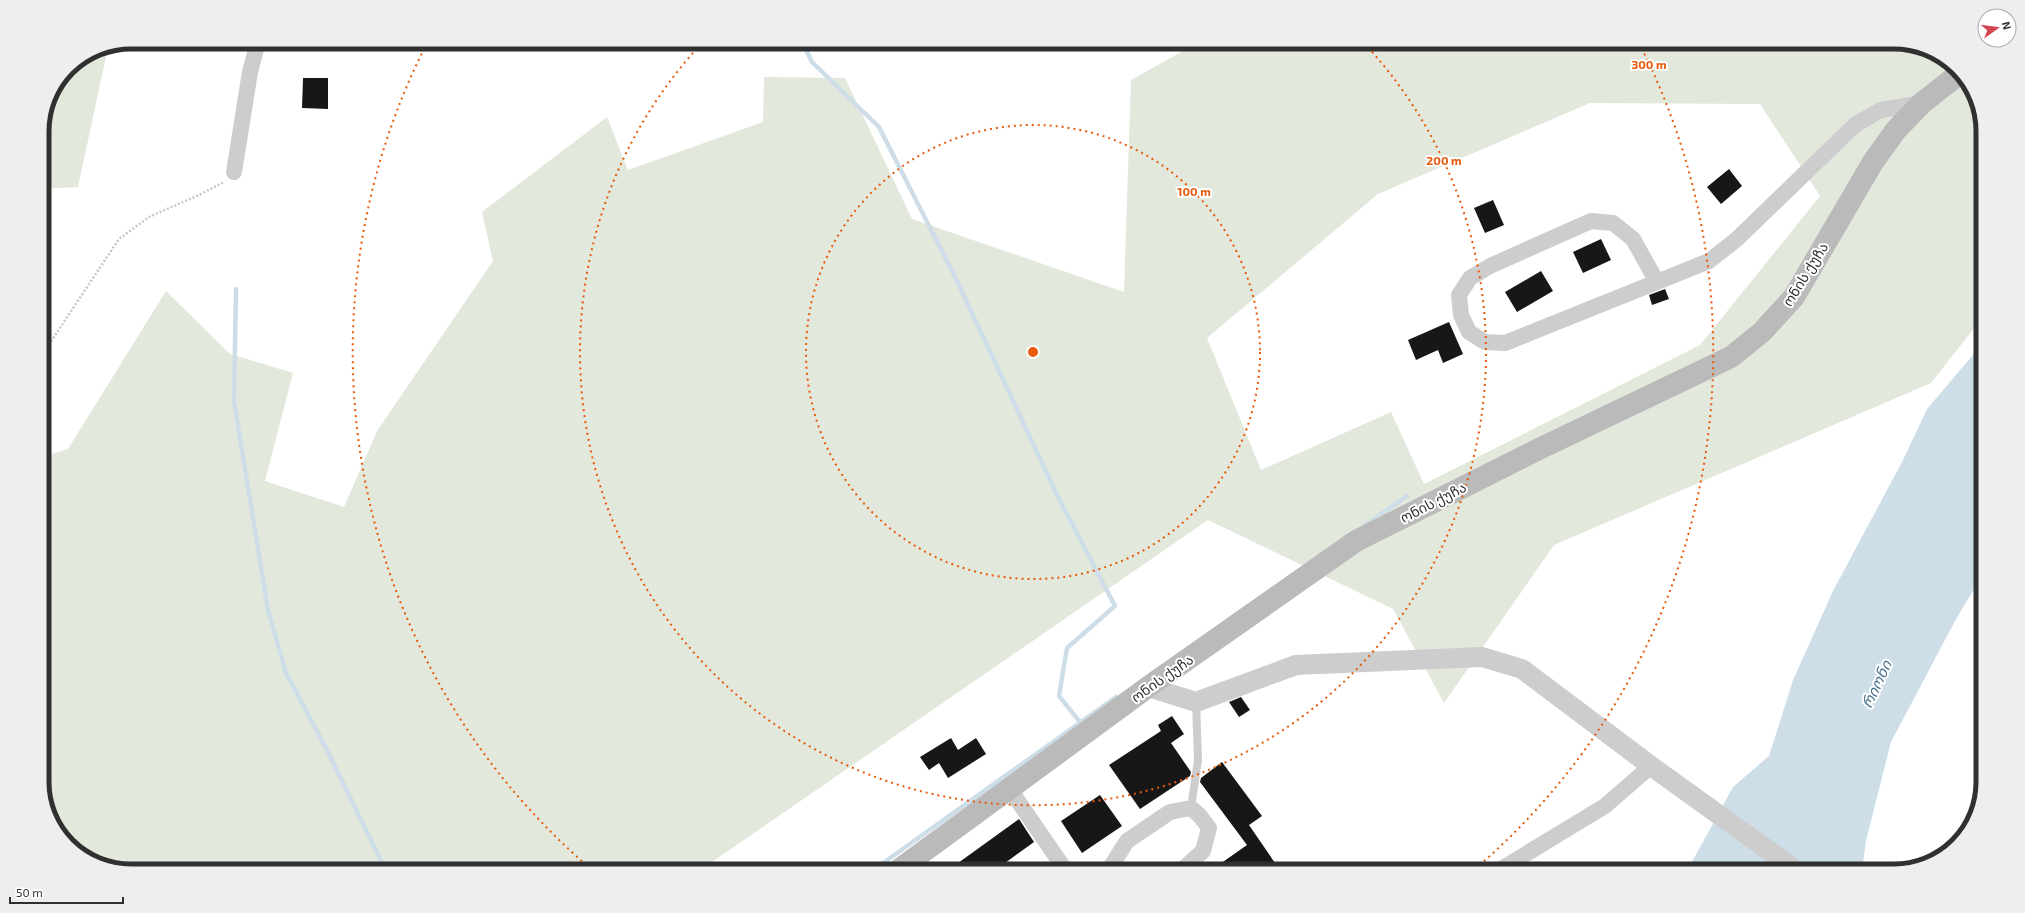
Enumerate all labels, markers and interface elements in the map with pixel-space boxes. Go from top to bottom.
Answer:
north arrow [1977,8,2017,48]
text: N [2000,20,2014,31]
text: 300 m [1631,57,1667,71]
text: 200 m [1426,153,1462,167]
text: 100 m [1177,184,1211,198]
street label: ონის ქუჩა [1779,239,1832,310]
centre of rings [1026,345,1040,359]
street label: ონის ქუჩა [1397,478,1469,527]
street label: ონის ქუჩა [1128,650,1197,706]
water label: რიონი [1857,656,1895,711]
scale bar [10,879,123,905]
text: 50 m [16,885,43,899]

